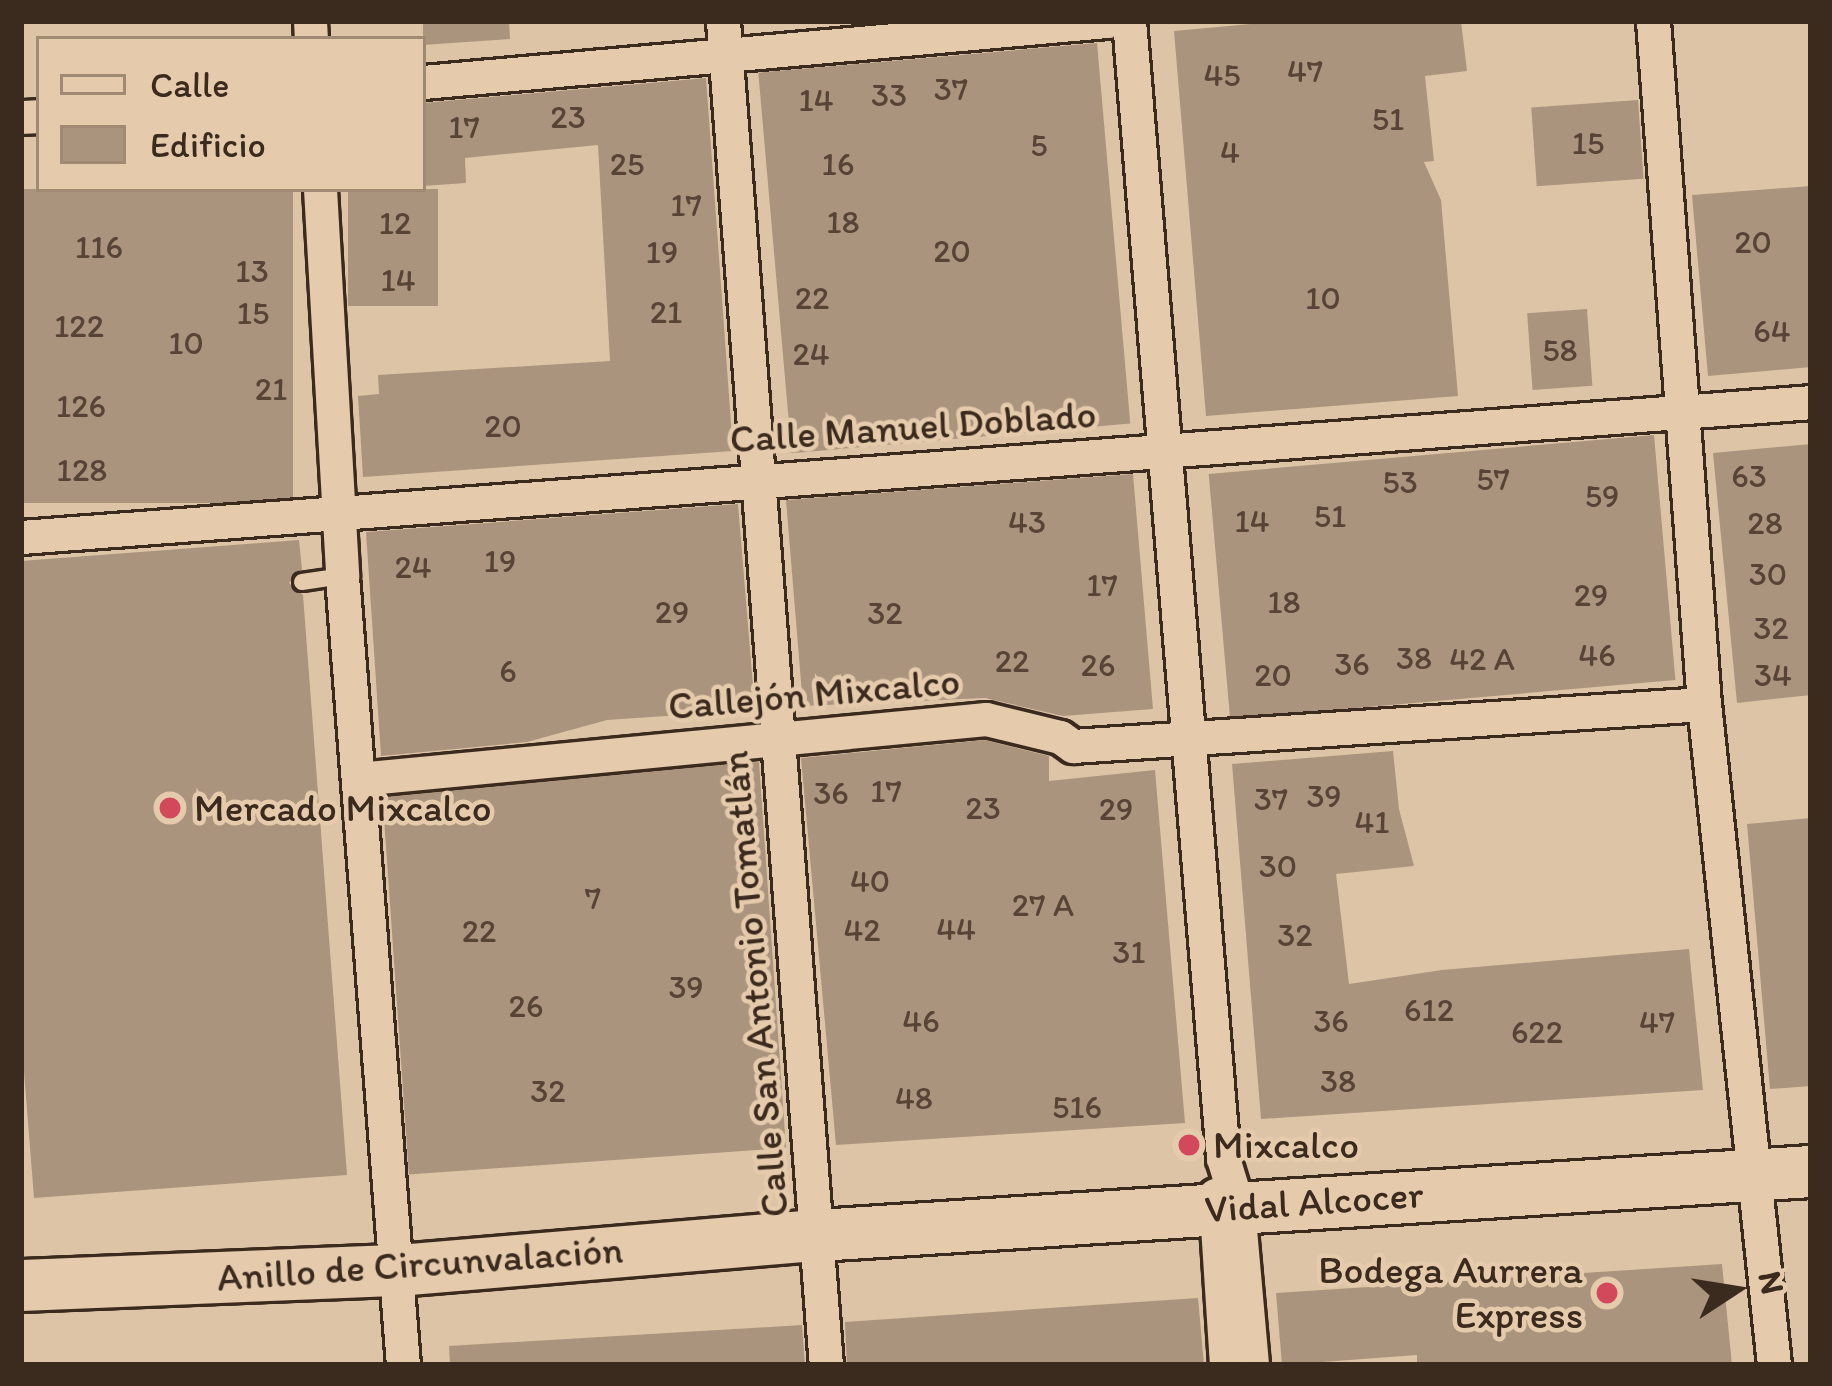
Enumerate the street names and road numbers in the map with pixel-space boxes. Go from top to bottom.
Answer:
street label: Calle Manuel Doblado [729,391,1097,463]
street label: Callejón Mixcalco [666,658,962,730]
street label: Calle San Antonio Tomatlán [711,749,799,1219]
street label: Vidal Alcocer [1203,1171,1425,1233]
street label: Anillo de Circunvalación [215,1226,625,1302]

